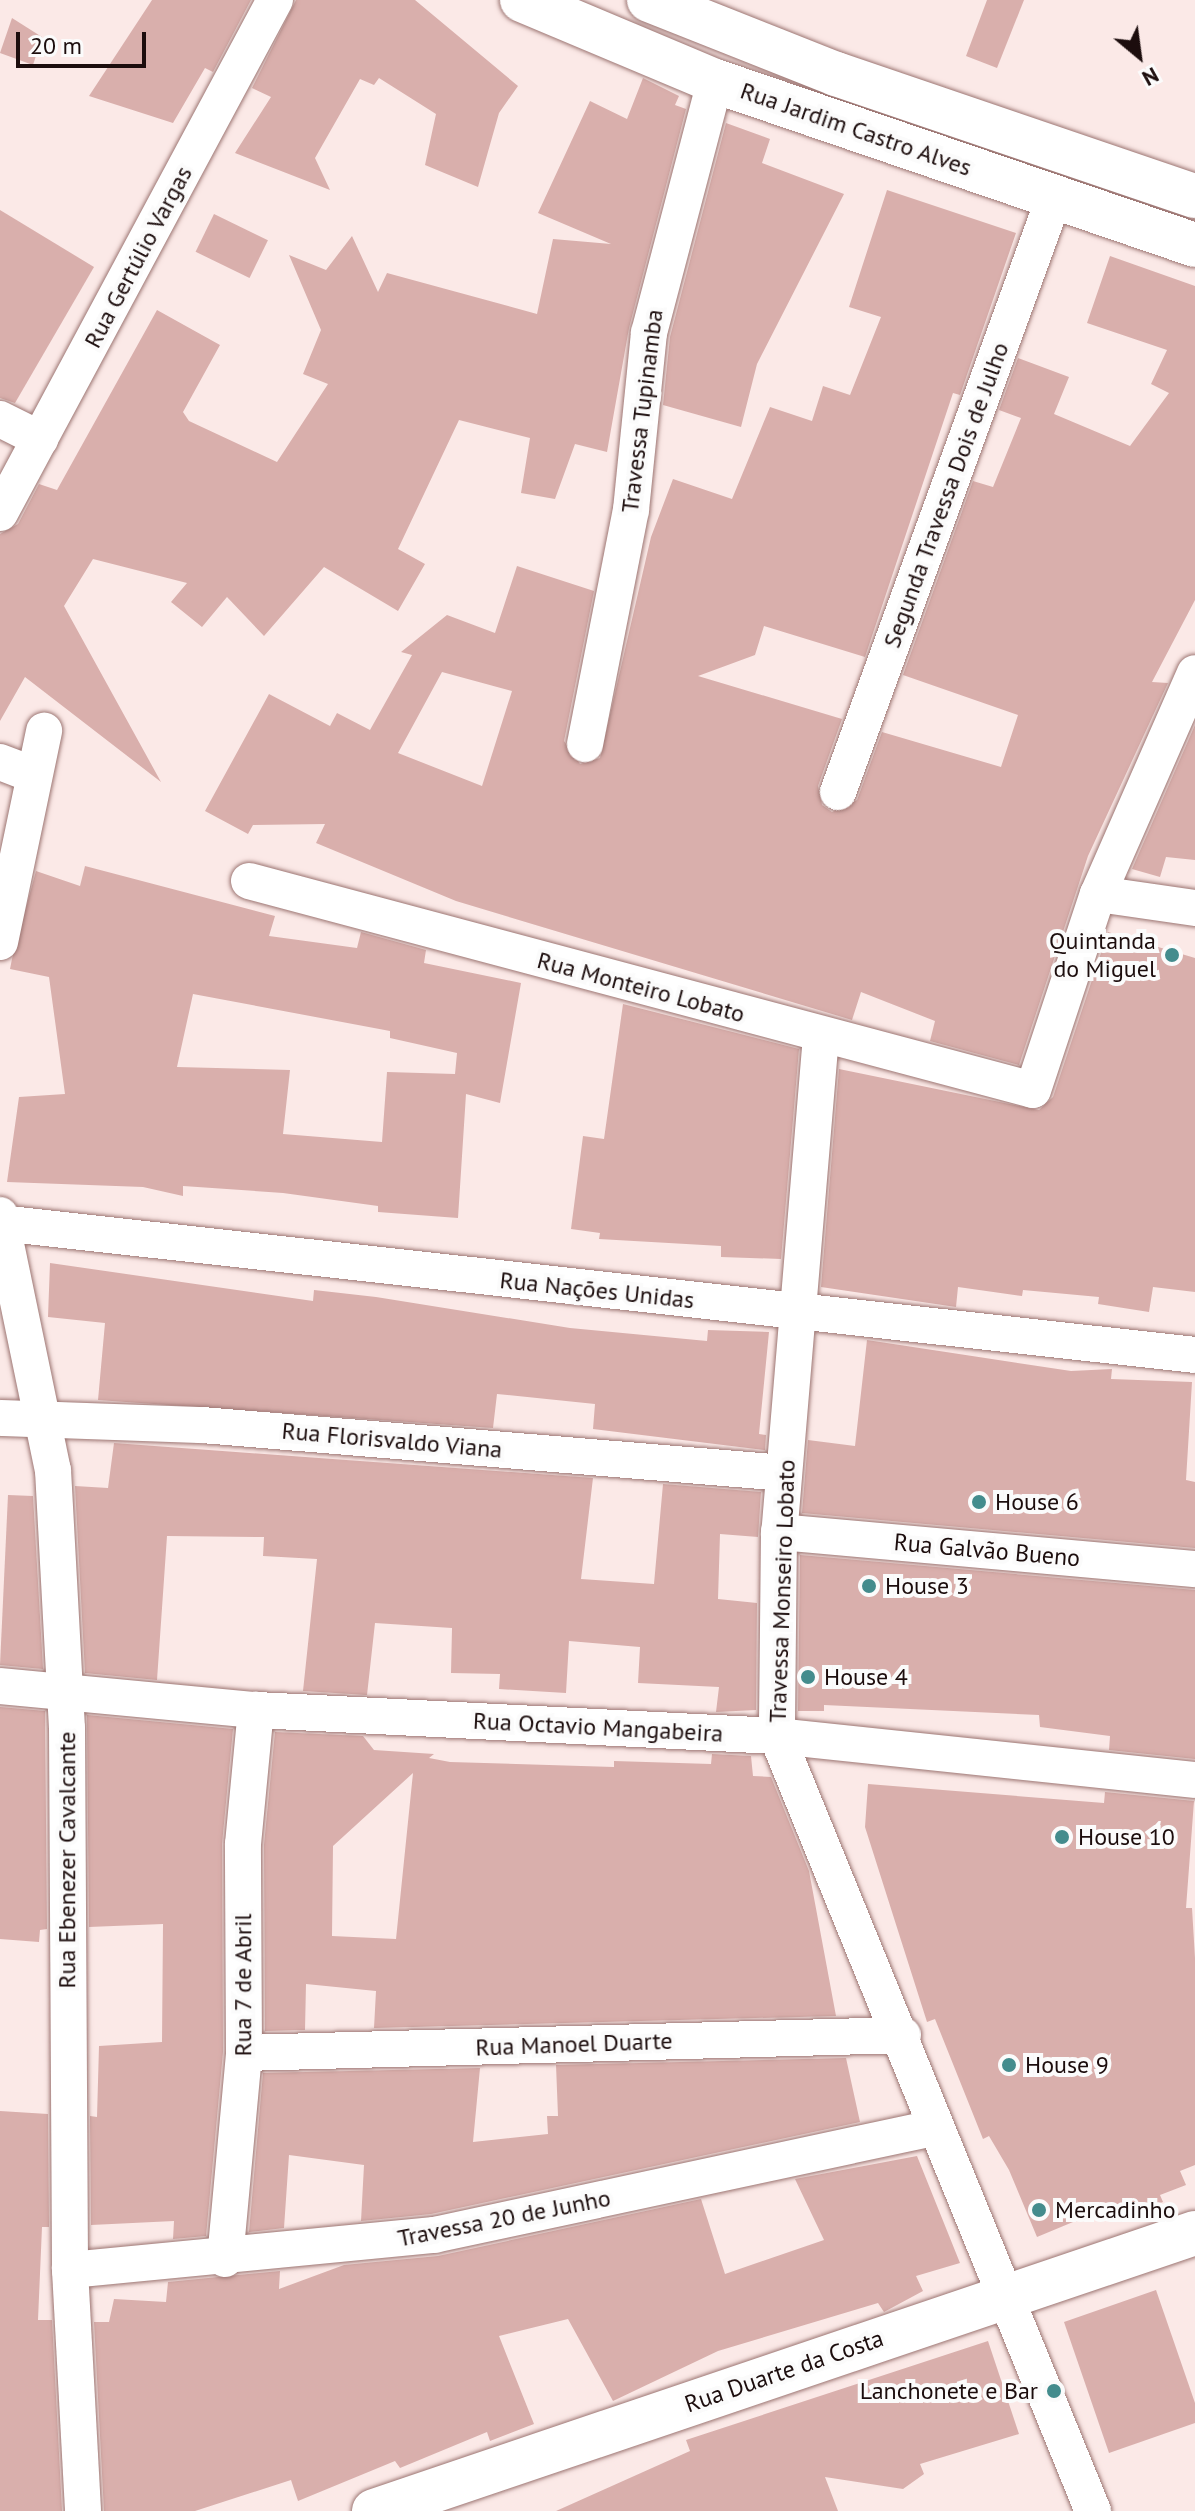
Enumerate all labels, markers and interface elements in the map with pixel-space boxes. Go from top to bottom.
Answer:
scale bar [20,16,150,66]
north arrow [1099,16,1179,96]
text: 20 m [30,30,82,61]
text: N [1138,61,1164,93]
street label: Rua Jardim Castro Alves [736,76,976,182]
street label: Rua Gertúlio Vargas [78,161,198,353]
street label: Travessa Tupinamba [615,307,669,515]
street label: Segunda Travessa Dois de Julho [877,338,1015,652]
place label: Quintanda do Miguel [1049,927,1156,983]
street label: Rua Monteiro Lobato [534,945,748,1029]
marker: Quintanda do Miguel [1163,946,1181,964]
street label: Rua Nações Unidas [498,1265,696,1315]
street label: Rua Florisvaldo Viana [280,1416,504,1464]
street label: Travessa Monseiro Lobato [763,1459,801,1723]
place label: House 6 [995,1488,1079,1516]
marker: House 6 [970,1493,988,1511]
street label: Rua Galvão Bueno [893,1528,1081,1572]
place label: House 3 [885,1572,969,1600]
marker: House 3 [860,1577,878,1595]
place label: House 4 [824,1663,908,1691]
marker: House 4 [799,1668,817,1686]
street label: Rua Octavio Mangabeira [472,1706,724,1748]
street label: Rua Ebenezer Cavalcante [53,1731,81,1989]
place label: House 10 [1078,1823,1175,1851]
marker: House 10 [1053,1828,1071,1846]
street label: Rua 7 de Abril [229,1913,257,2057]
street label: Rua Manoel Duarte [475,2026,673,2062]
place label: House 9 [1025,2051,1109,2079]
marker: House 9 [1000,2056,1018,2074]
street label: Travessa 20 de Junho [395,2183,613,2253]
place label: Mercadinho [1055,2196,1176,2224]
marker: Mercadinho [1030,2201,1048,2219]
street label: Rua Duarte da Costa [681,2323,887,2419]
place label: Lanchonete e Bar [860,2377,1038,2405]
marker: Lanchonete e Bar [1045,2382,1063,2400]

